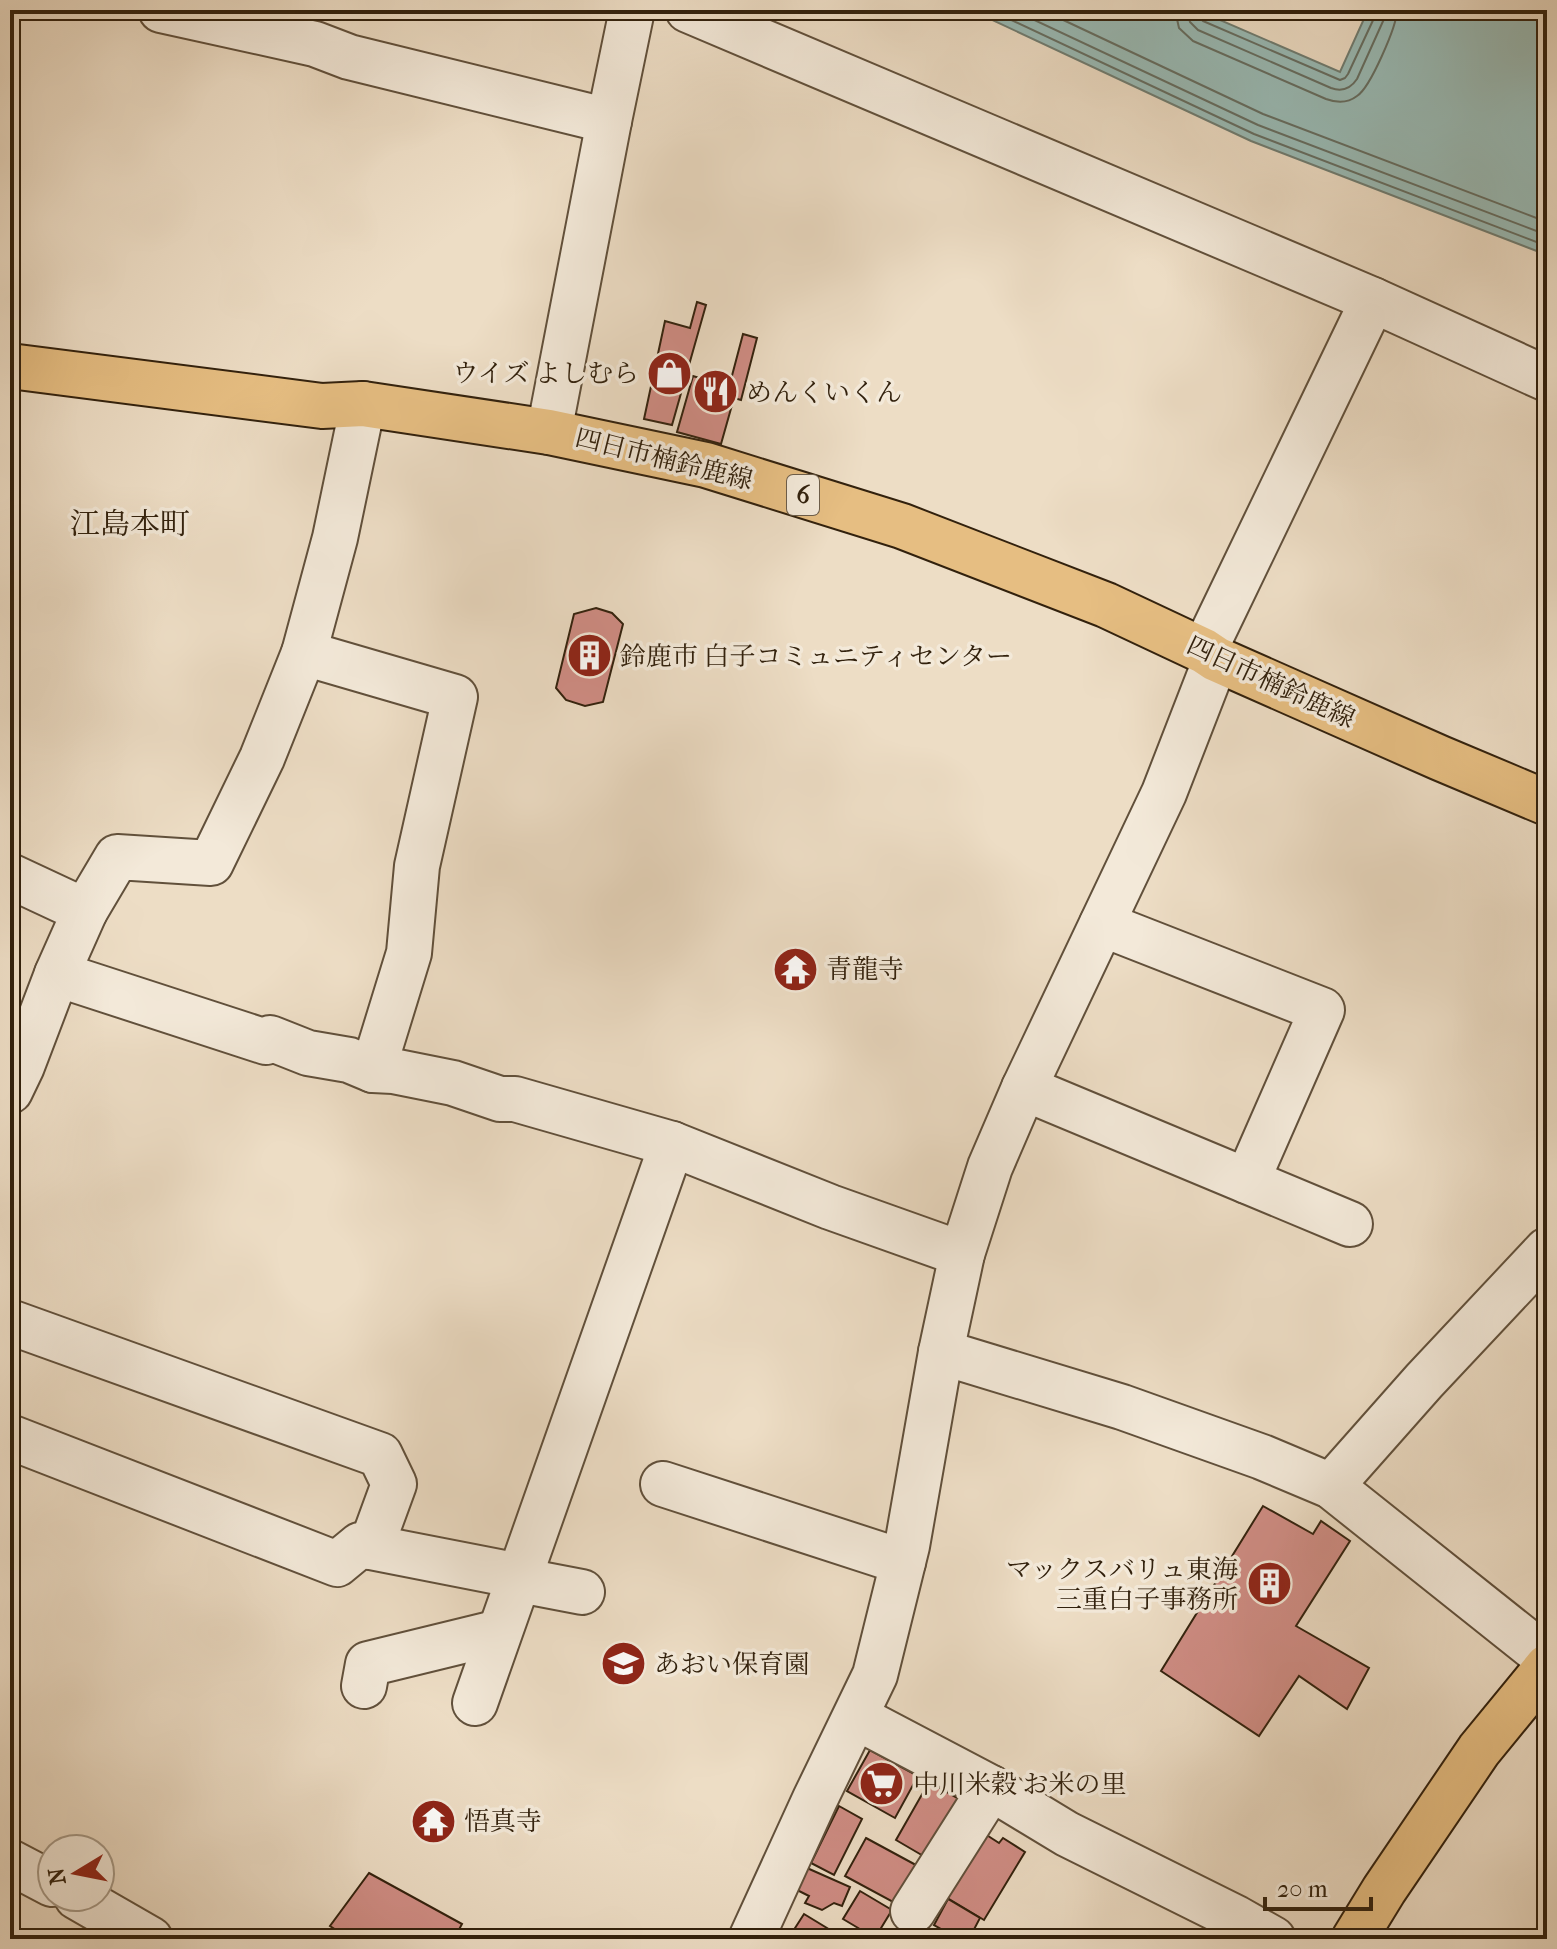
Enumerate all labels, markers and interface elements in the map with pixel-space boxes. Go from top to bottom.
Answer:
shop icon: ウイズ よしむら [646,349,694,397]
place label: ウイズ よしむら [452,358,639,389]
restaurant icon: めんくいくん [691,368,739,416]
place label: めんくいくん [746,377,902,408]
street label: 四日市楠鈴鹿線 [572,422,756,496]
road number: 6 [787,475,819,515]
district label: 江島本町 [70,507,190,542]
street label: 四日市楠鈴鹿線 [1182,629,1360,735]
building icon: 鈴鹿市 白子コミュニティセンター [565,632,613,680]
place label: 鈴鹿市 白子コミュニティセンター [620,641,1012,672]
temple icon: 青龍寺 [771,945,819,993]
place label: 青龍寺 [826,954,904,985]
place label: マックスバリュ東海 三重白子事務所 [1006,1554,1238,1615]
building icon: マックスバリュ東海 三重白子事務所 [1245,1560,1293,1608]
school or university icon: あおい保育園 [599,1640,647,1688]
place label: あおい保育園 [654,1649,810,1680]
supermarket icon: 中川米穀 お米の里 [858,1760,906,1808]
place label: 中川米穀 お米の里 [913,1769,1127,1800]
temple icon: 悟真寺 [409,1797,457,1845]
place label: 悟真寺 [464,1806,542,1837]
north arrow [36,1833,116,1913]
scale bar [1265,1861,1371,1911]
text: N [43,1866,72,1887]
text: 20 m [1277,1875,1328,1903]

